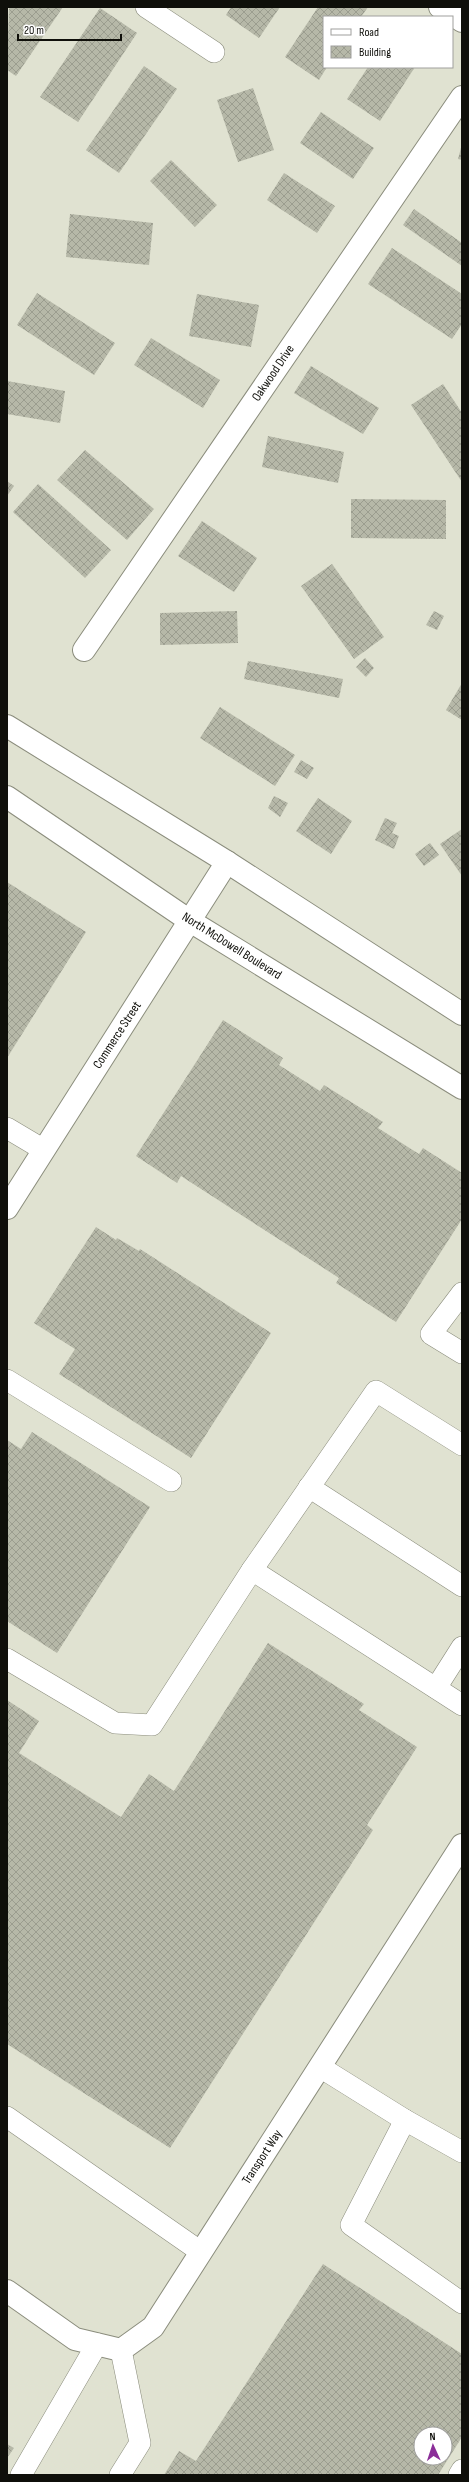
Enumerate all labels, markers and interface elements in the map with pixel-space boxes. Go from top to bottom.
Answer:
scale bar [18,16,121,42]
legend [323,16,453,68]
text: 20 m [24,23,44,38]
text: Road [359,25,379,40]
text: Building [359,45,391,60]
street label: Oakwood Drive [248,342,298,404]
street label: North McDowell Boulevard [179,909,285,983]
street label: Commerce Street [89,998,145,1072]
street label: Transport Way [238,2127,286,2187]
north arrow [413,2426,453,2466]
text: N [429,2430,436,2443]

